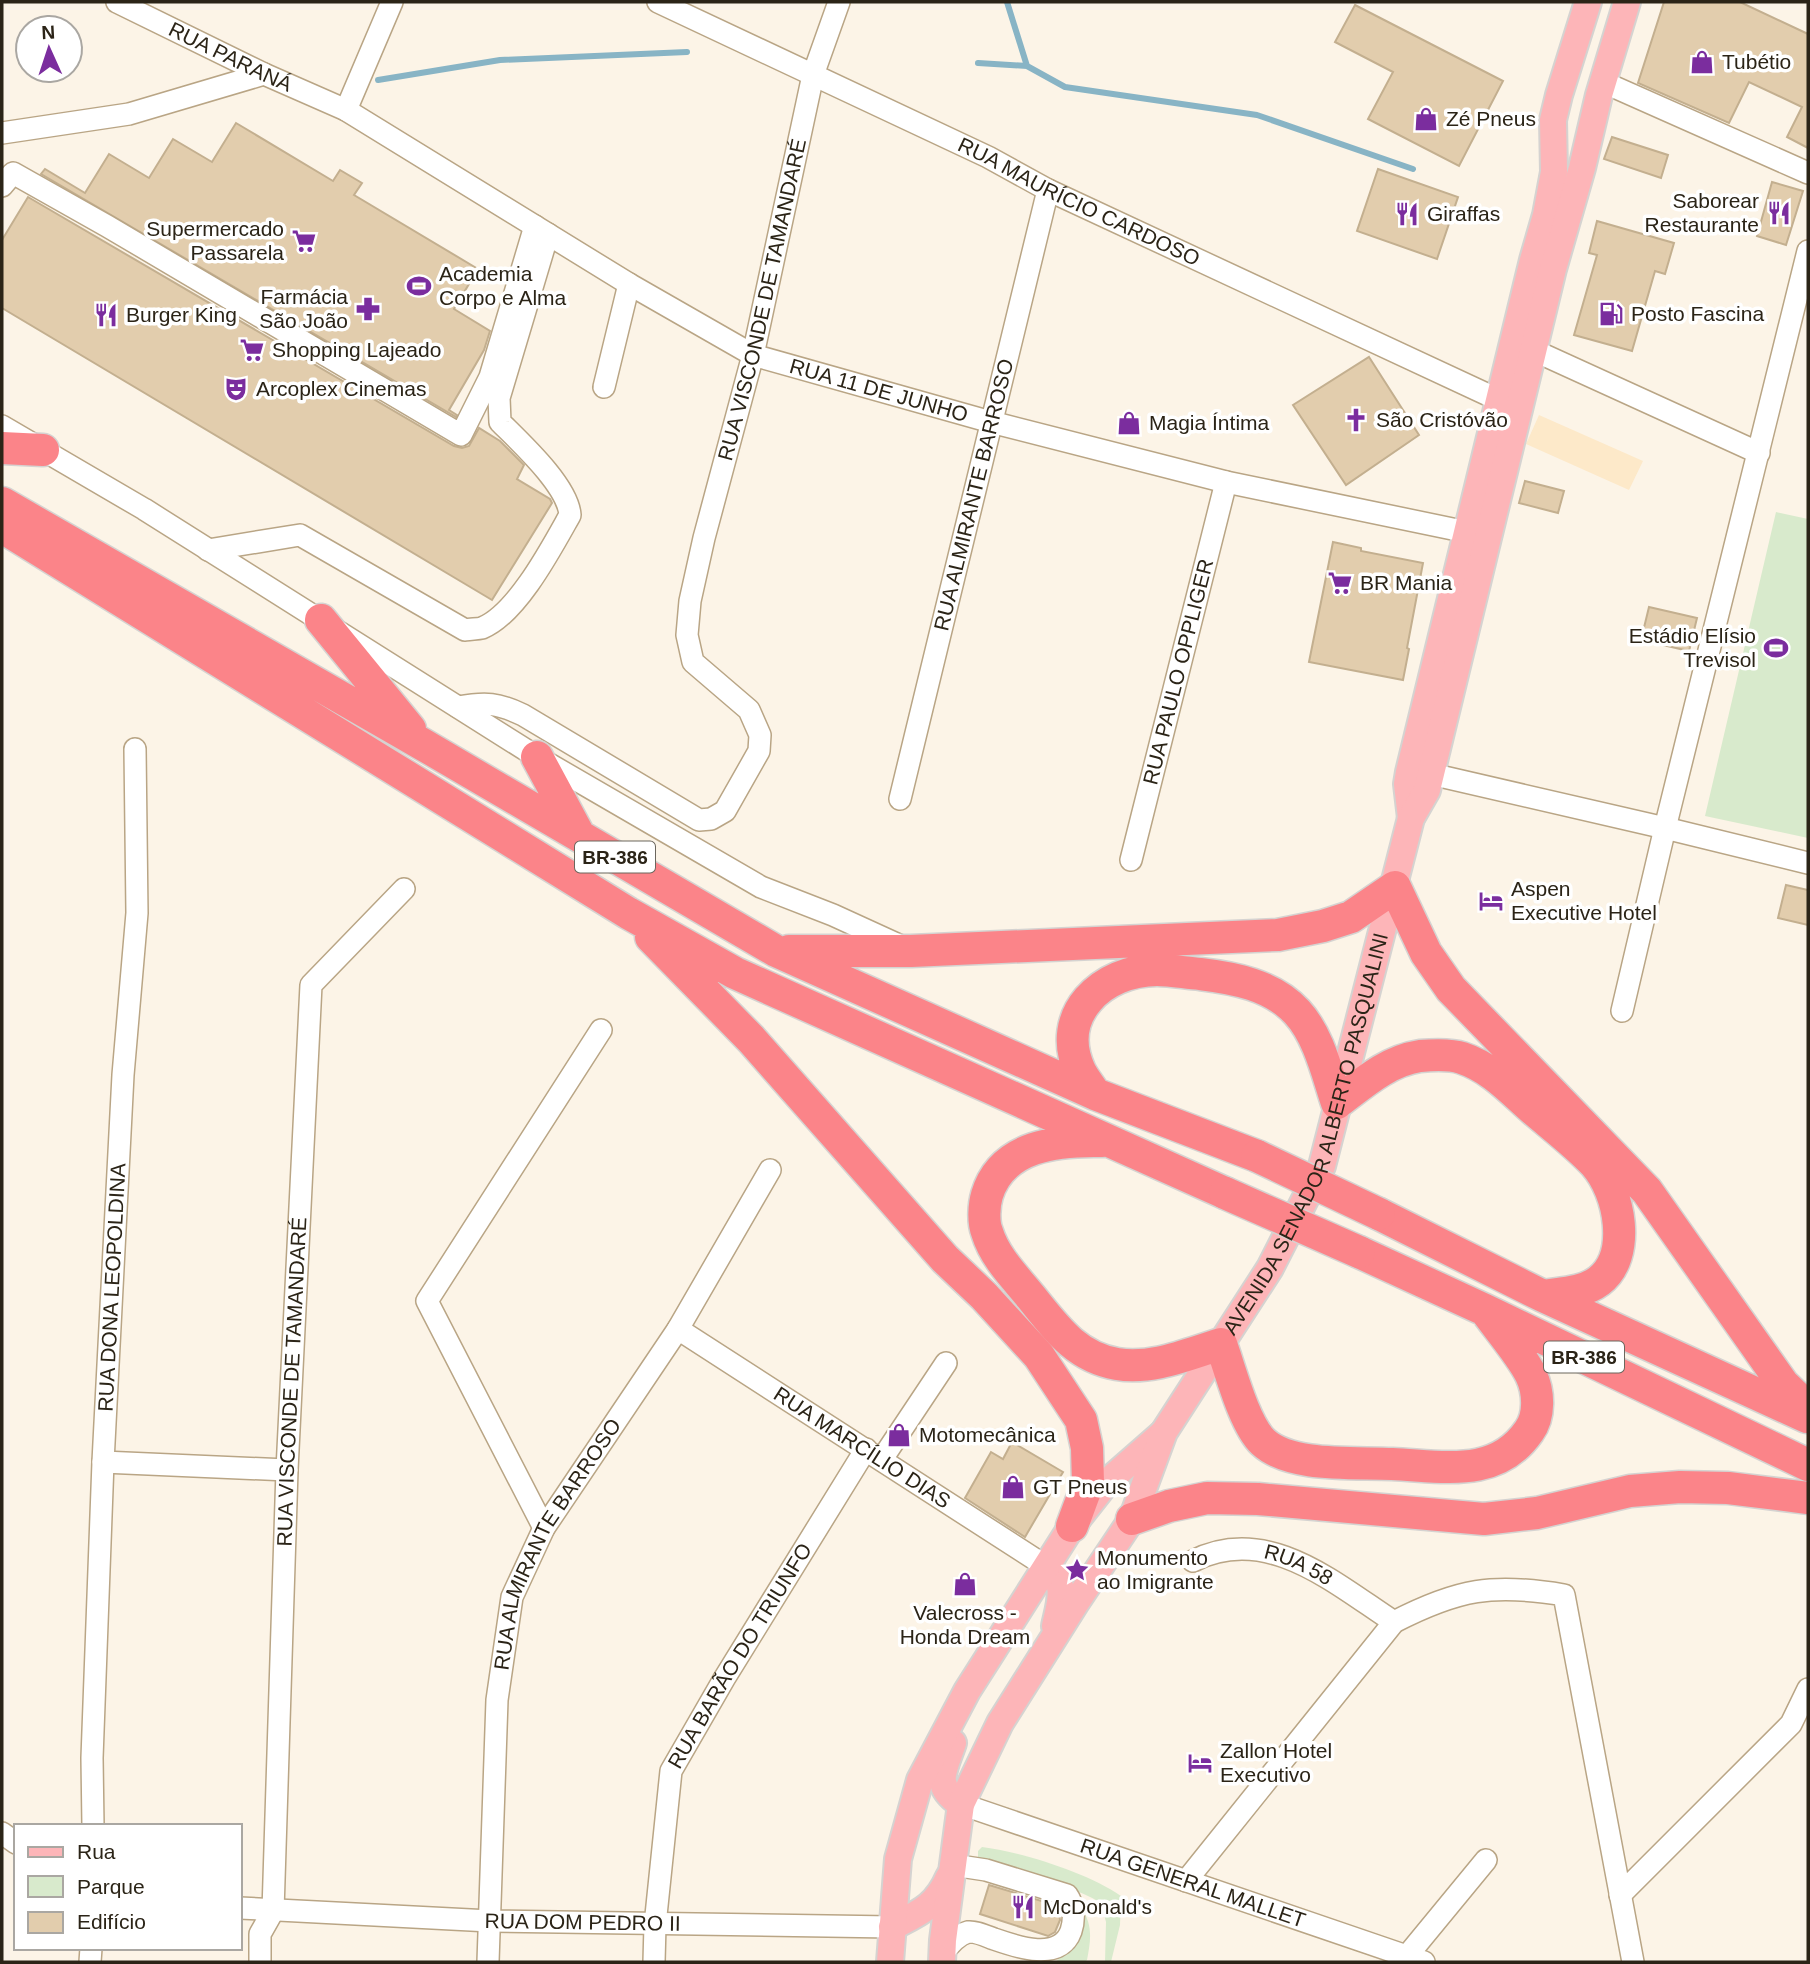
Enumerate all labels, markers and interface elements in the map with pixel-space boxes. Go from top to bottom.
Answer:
north arrow [14,14,84,84]
street label: RUA PARANÁ [165,17,296,96]
text: N [41,22,56,43]
shop icon: Tubétio [1688,48,1716,76]
place label: Tubétio [1722,50,1791,73]
shop icon: Zé Pneus [1412,105,1440,133]
place label: Zé Pneus [1446,107,1536,130]
street label: RUA MAURÍCIO CARDOSO [955,133,1204,270]
street label: RUA VISCONDE DE TAMANDARÉ [713,137,810,463]
place label: Saborear Restaurante [1645,189,1759,236]
restaurant icon: Saborear Restaurante [1765,199,1793,227]
restaurant icon: Giraffas [1393,200,1421,228]
place label: Giraffas [1427,202,1500,225]
place label: Supermercado Passarela [146,217,284,264]
supermarket icon: Supermercado Passarela [290,227,318,255]
place label: Academia Corpo e Alma [439,262,567,309]
sports icon: Academia Corpo e Alma [405,272,433,300]
place label: Farmácia São João [259,285,348,332]
pharmacy icon: Farmácia São João [354,295,382,323]
fuel station icon: Posto Fascina [1597,300,1625,328]
restaurant icon: Burger King [92,301,120,329]
place label: Posto Fascina [1631,302,1764,325]
place label: Burger King [126,303,237,326]
supermarket icon: Shopping Lajeado [238,336,266,364]
place label: Shopping Lajeado [272,338,441,361]
street label: RUA 11 DE JUNHO [787,354,971,426]
street label: RUA ALMIRANTE BARROSO [929,356,1018,633]
theatre icon: Arcoplex Cinemas [222,375,250,403]
place label: Arcoplex Cinemas [256,377,426,400]
church icon: São Cristóvão [1342,406,1370,434]
place label: São Cristóvão [1376,408,1508,431]
shop icon: Magia Íntima [1115,409,1143,437]
place label: Magia Íntima [1149,411,1270,434]
street label: RUA PAULO OPPLIGER [1138,556,1217,787]
supermarket icon: BR Mania [1326,569,1354,597]
place label: BR Mania [1360,571,1453,594]
place label: Estádio Elísio Trevisol [1629,624,1756,671]
sports icon: Estádio Elísio Trevisol [1762,634,1790,662]
road number: BR-386 [575,842,655,872]
place label: Aspen Executive Hotel [1511,877,1657,924]
hotel icon: Aspen Executive Hotel [1477,887,1505,915]
street label: AVENIDA SENADOR ALBERTO PASQUALINI [1218,930,1392,1339]
street label: RUA DONA LEOPOLDINA [94,1163,129,1412]
street label: RUA VISCONDE DE TAMANDARÉ [273,1217,311,1547]
road number: BR-386 [1544,1342,1624,1372]
street label: RUA MARCÍLIO DIAS [770,1382,955,1513]
street label: RUA ALMIRANTE BARROSO [489,1414,625,1672]
shop icon: Motomecânica [885,1421,913,1449]
place label: Motomecânica [919,1423,1056,1446]
shop icon: GT Pneus [999,1473,1027,1501]
place label: GT Pneus [1033,1475,1127,1498]
street label: RUA BARÃO DO TRIUNFO [663,1539,816,1772]
street label: RUA 58 [1262,1539,1337,1589]
place label: Monumento ao Imigrante [1097,1546,1214,1593]
place icon: Monumento ao Imigrante [1063,1556,1091,1584]
shop icon: Valecross - Honda Dream [951,1570,979,1598]
place label: Valecross - Honda Dream [900,1601,1030,1648]
place label: Zallon Hotel Executivo [1220,1739,1332,1786]
hotel icon: Zallon Hotel Executivo [1186,1749,1214,1777]
legend [14,1824,242,1950]
street label: RUA GENERAL MALLET [1078,1834,1309,1932]
text: Rua [77,1840,116,1863]
text: Parque [77,1875,145,1898]
restaurant icon: McDonald's [1009,1893,1037,1921]
place label: McDonald's [1043,1895,1152,1918]
street label: RUA DOM PEDRO II [484,1909,681,1935]
text: Edifício [77,1910,146,1933]

